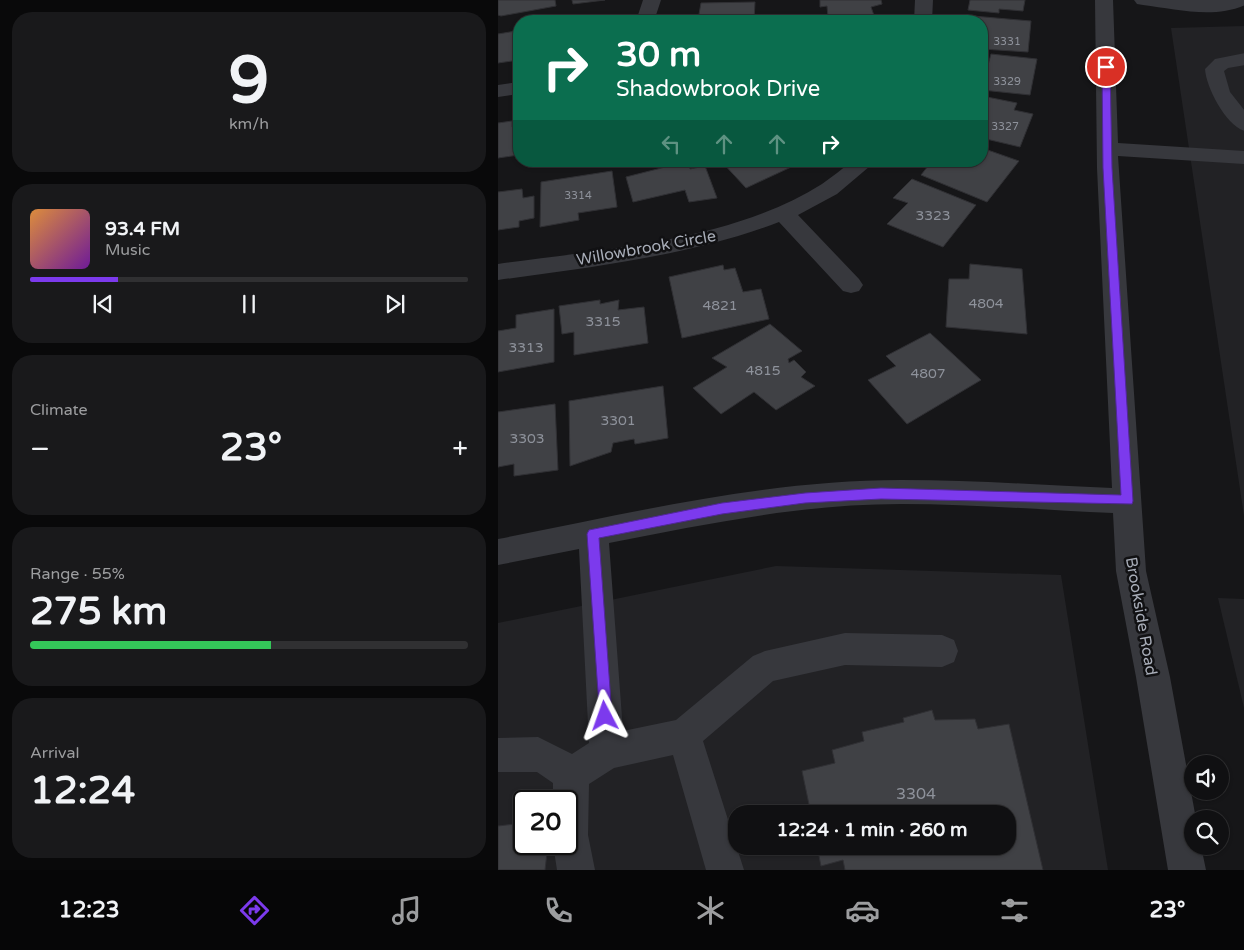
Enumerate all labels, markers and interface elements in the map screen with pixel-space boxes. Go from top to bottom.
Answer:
text: 30 m [616,34,701,76]
icon: right [533,35,598,100]
house number: 3331 [993,35,1021,48]
text: 9 [229,42,269,121]
pin [1085,46,1127,88]
icon: arrive [1092,53,1120,81]
house number: 3329 [993,75,1021,88]
text: Shadowbrook Drive [616,76,820,102]
text: km/h [229,114,269,134]
house number: 3327 [991,120,1019,133]
icon: left [657,130,685,158]
icon: ahead [710,130,738,158]
icon: ahead [763,130,791,158]
icon: right [816,130,844,158]
house number: 3314 [564,189,592,202]
house number: 3323 [915,207,951,224]
text: 93.4 FM [105,218,180,240]
street label: Willowbrook Circle [575,226,717,270]
text: Music [105,240,150,260]
icon: previous [89,290,117,318]
icon: pause [235,290,263,318]
icon: next [381,290,409,318]
house number: 4804 [968,295,1004,312]
house number: 4821 [702,297,738,314]
house number: 3315 [585,313,621,330]
house number: 3313 [508,339,544,356]
house number: 4815 [745,362,781,379]
house number: 4807 [910,365,946,382]
text: Climate [30,400,88,420]
house number: 3301 [600,412,636,429]
text: 23° [220,425,282,471]
house number: 3303 [509,430,545,447]
text: − [30,432,50,466]
text: + [452,432,468,466]
street label: Brookside Road [1121,555,1161,677]
text: Range · 55% [30,564,125,584]
text: 275 km [30,589,167,635]
position arrow [578,689,630,741]
text: Arrival [30,743,79,763]
map controls [1184,755,1229,855]
button: sound [1184,755,1229,800]
text: 12:24 [30,768,135,814]
house number: 3304 [896,784,936,804]
speed limit sign: 20 [513,790,578,855]
button: search [1184,810,1229,855]
text: 12:24 · 1 min · 260 m [776,819,968,841]
icon: directions [237,893,272,928]
icon: music [389,893,424,928]
icon: phone [541,893,576,928]
icon: climate [693,893,728,928]
icon: car [845,893,880,928]
icon: filters [997,893,1032,928]
text: 12:23 [59,897,120,923]
text: 23° [1149,897,1185,923]

